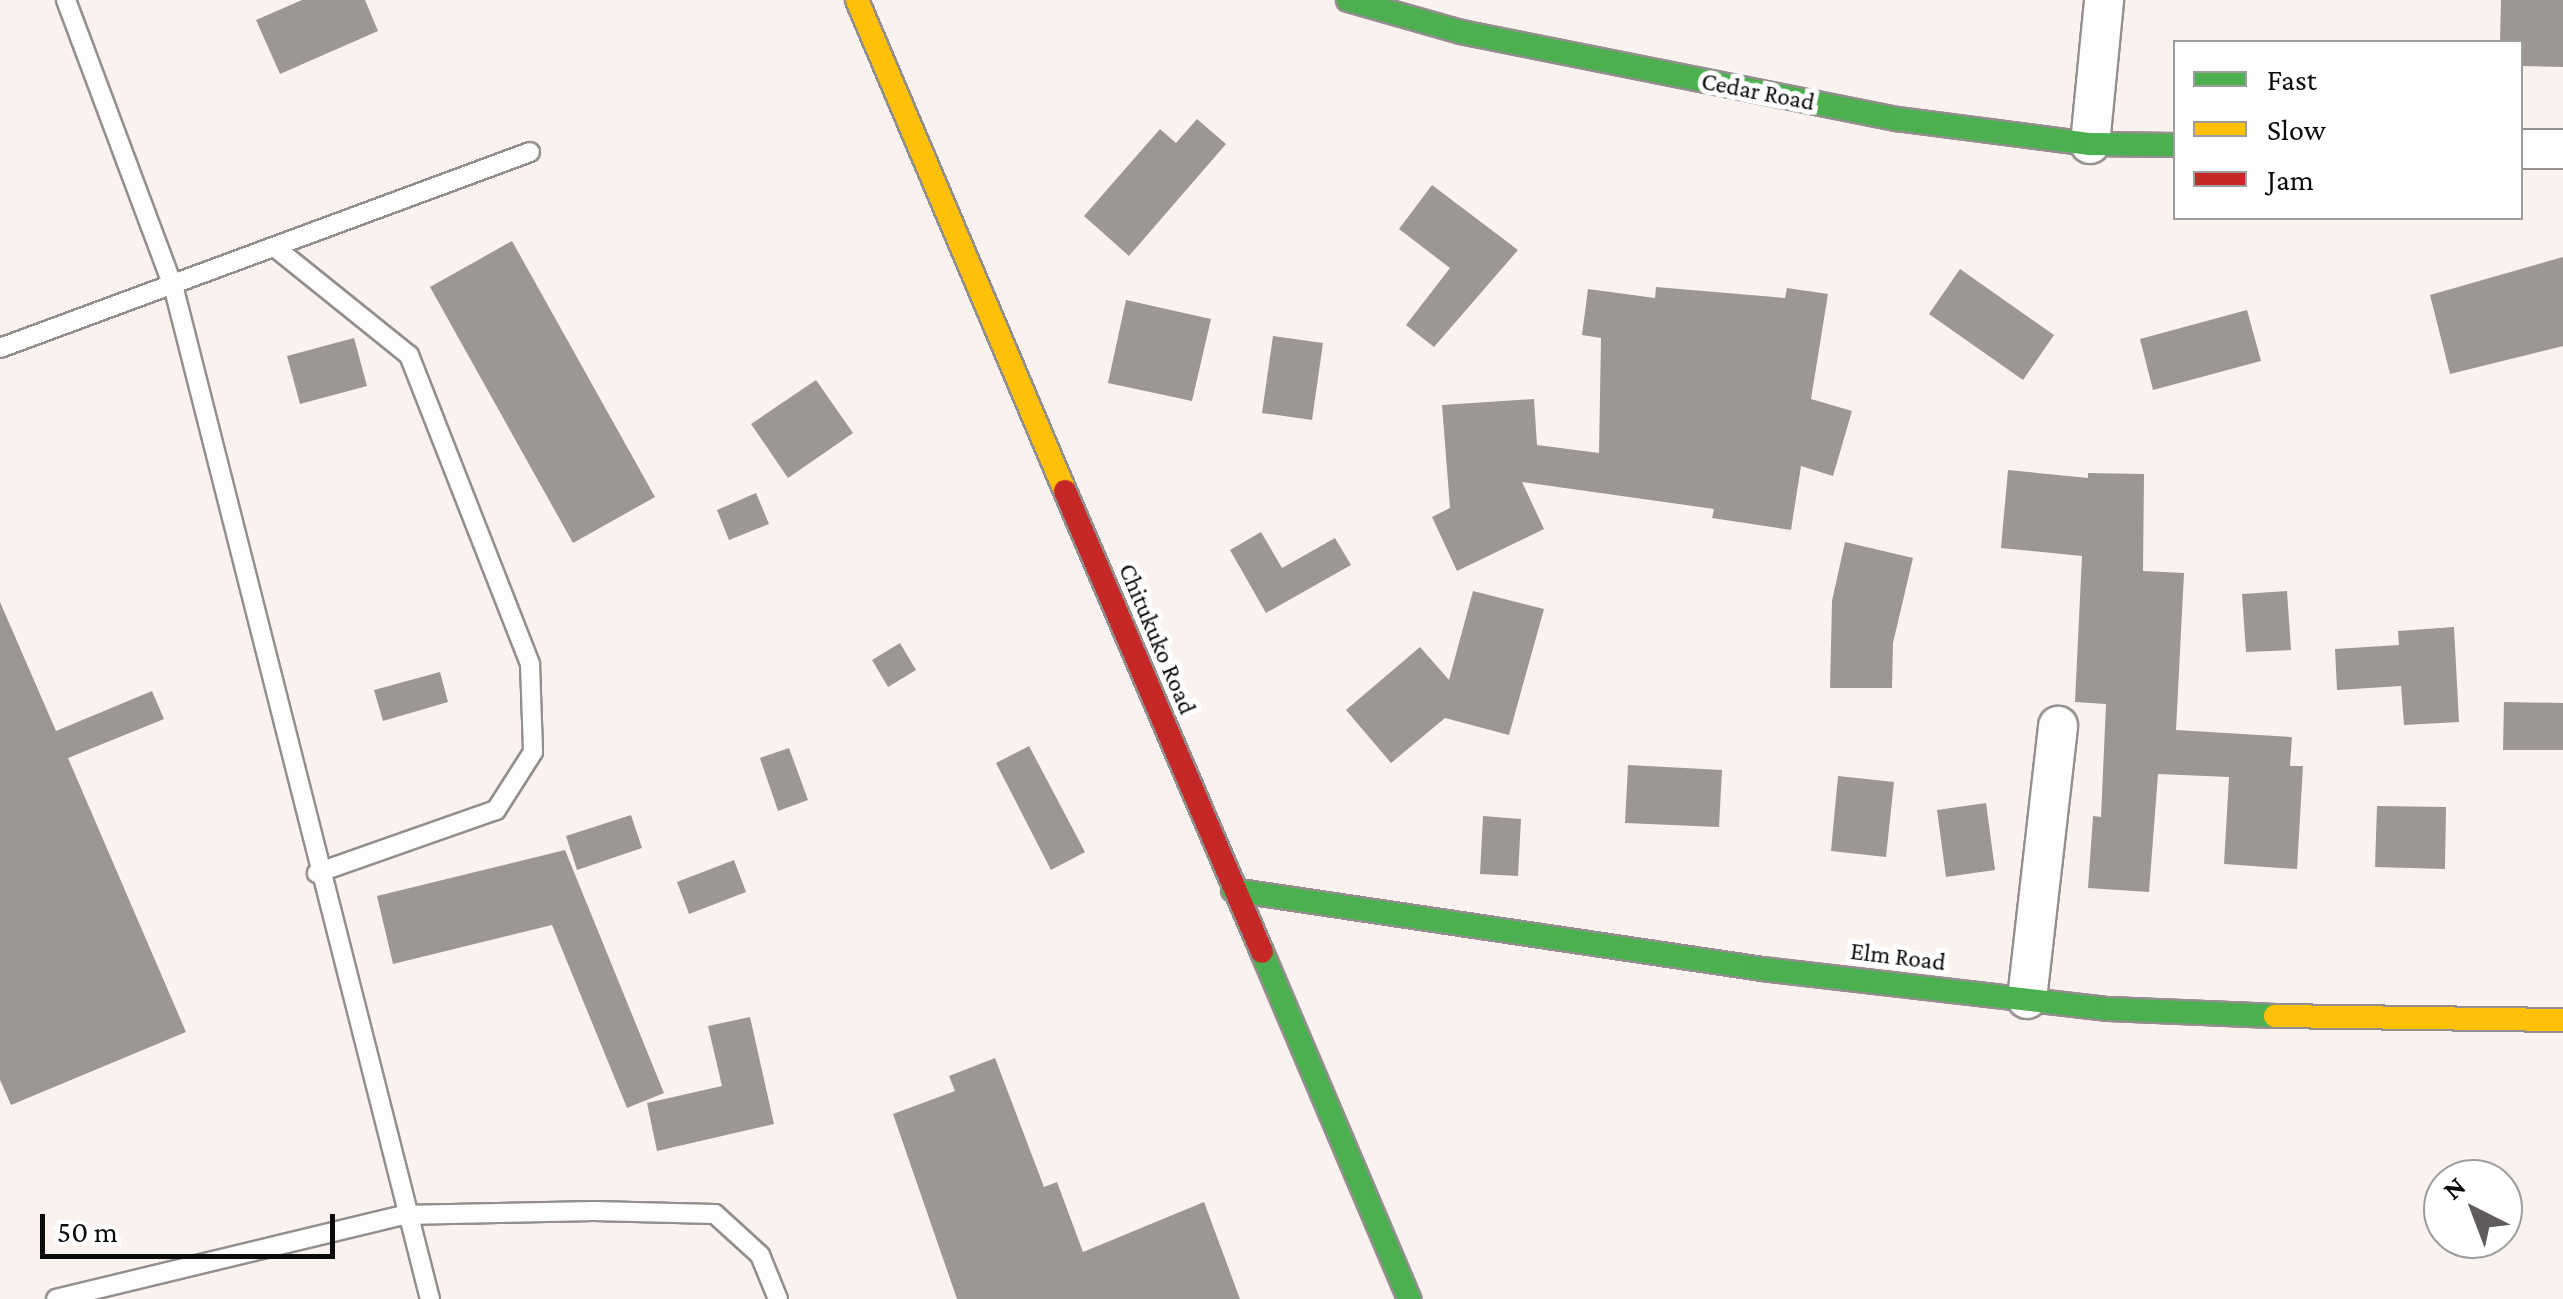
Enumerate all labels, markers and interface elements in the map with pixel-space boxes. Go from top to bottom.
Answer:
legend [2173,40,2523,220]
text: Fast [2267,63,2317,96]
street label: Cedar Road [1699,66,1817,118]
text: Slow [2267,113,2326,146]
text: Jam [2267,163,2314,196]
street label: Chitukuko Road [1112,559,1202,719]
street label: Elm Road [1849,936,1947,978]
north arrow [2423,1159,2523,1259]
text: N [2436,1170,2471,1206]
scale bar [45,1194,340,1256]
text: 50 m [57,1215,118,1248]

